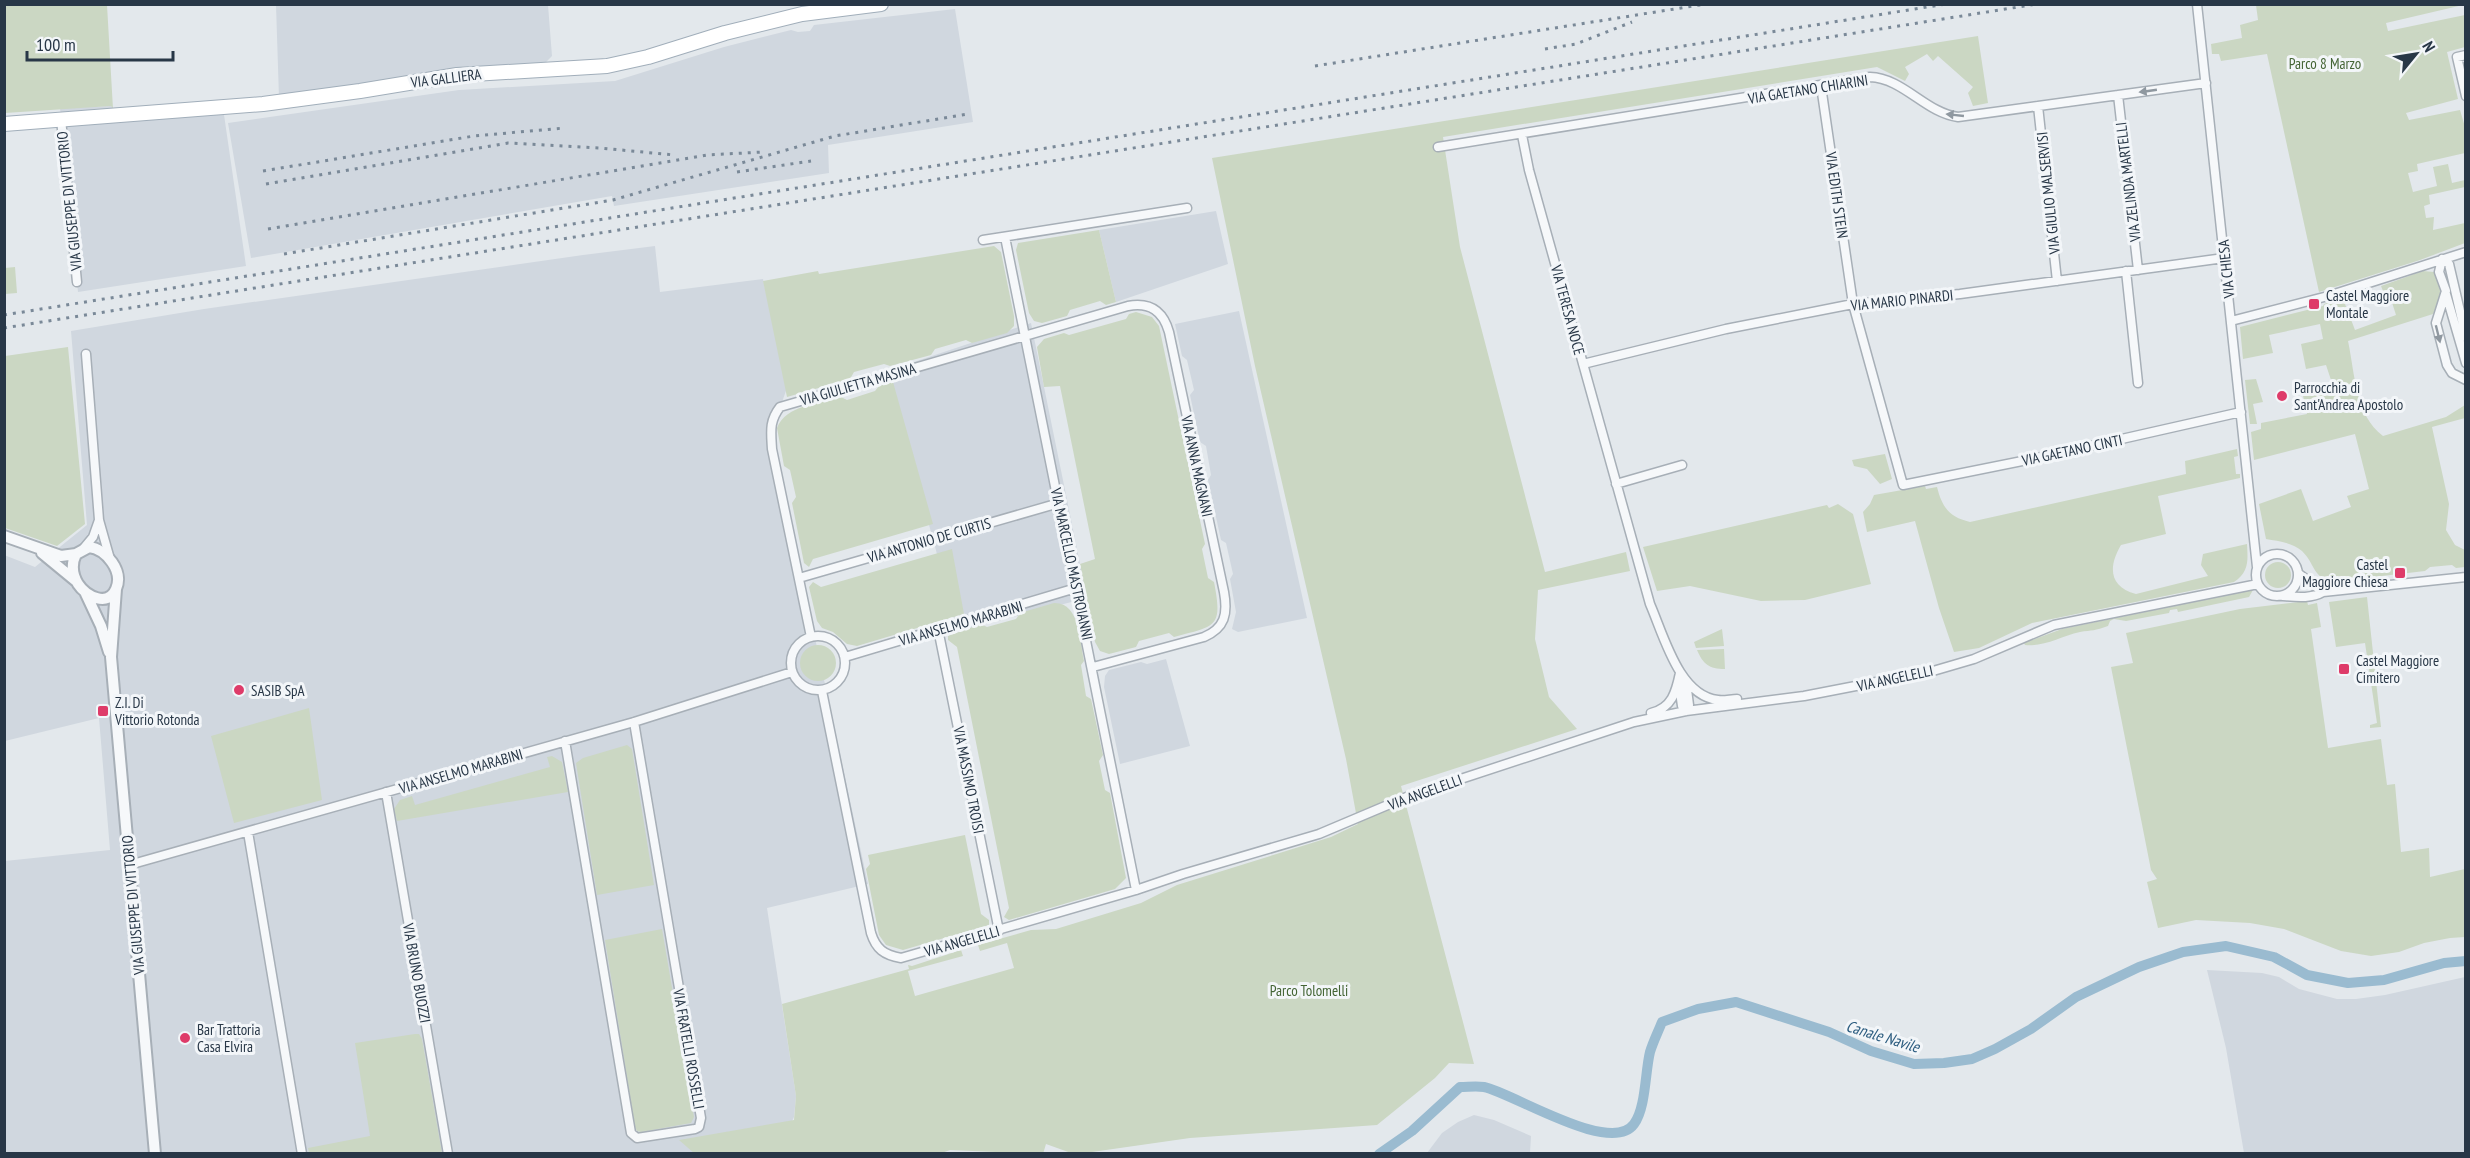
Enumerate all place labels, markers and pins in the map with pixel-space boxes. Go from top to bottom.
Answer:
place label: Castel Maggiore Montale [2326,286,2409,322]
marker: Castel Maggiore Montale [2307,297,2321,311]
place label: Parrocchia di Sant'Andrea Apostolo [2294,378,2403,414]
marker: Parrocchia di Sant'Andrea Apostolo [2275,389,2289,403]
place label: Castel Maggiore Chiesa [2302,555,2388,591]
marker: Castel Maggiore Chiesa [2393,566,2407,580]
place label: Castel Maggiore Cimitero [2356,651,2439,687]
marker: Castel Maggiore Cimitero [2337,662,2351,676]
place label: SASIB SpA [251,681,306,700]
marker: SASIB SpA [232,683,246,697]
place label: Z.I. Di Vittorio Rotonda [114,693,200,729]
marker: Z.I. Di Vittorio Rotonda [96,704,110,718]
place label: Bar Trattoria Casa Elvira [197,1020,260,1056]
marker: Bar Trattoria Casa Elvira [178,1031,192,1045]

